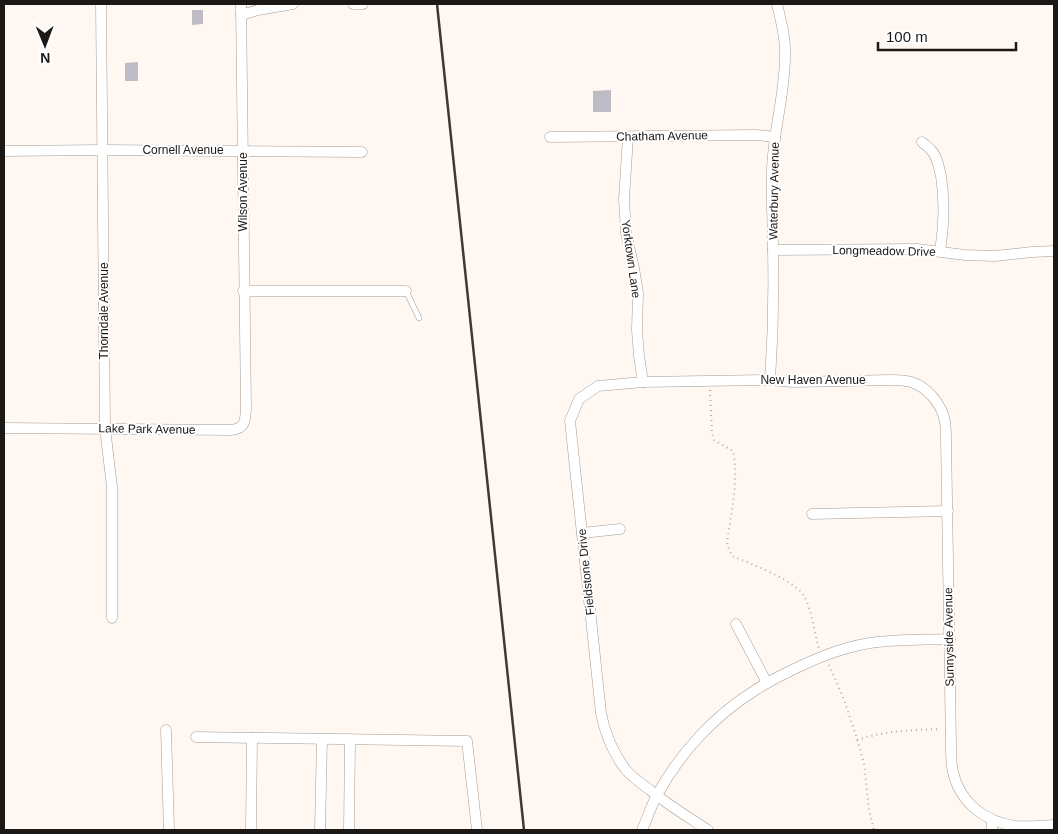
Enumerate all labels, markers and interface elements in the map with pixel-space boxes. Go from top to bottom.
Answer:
north arrow [20,20,70,70]
scale bar [878,20,1016,52]
text: 100 m [886,28,928,45]
text: N [40,50,50,66]
street label: Chatham Avenue [616,128,708,144]
street label: Waterbury Avenue [766,142,782,240]
street label: Cornell Avenue [142,143,224,157]
street label: Wilson Avenue [236,152,250,232]
street label: Yorktown Lane [619,219,643,299]
street label: Longmeadow Drive [832,243,936,259]
street label: Thorndale Avenue [97,262,111,360]
street label: New Haven Avenue [760,373,866,387]
street label: Lake Park Avenue [98,421,196,437]
street label: Fieldstone Drive [574,528,597,616]
street label: Sunnyside Avenue [941,587,957,687]

